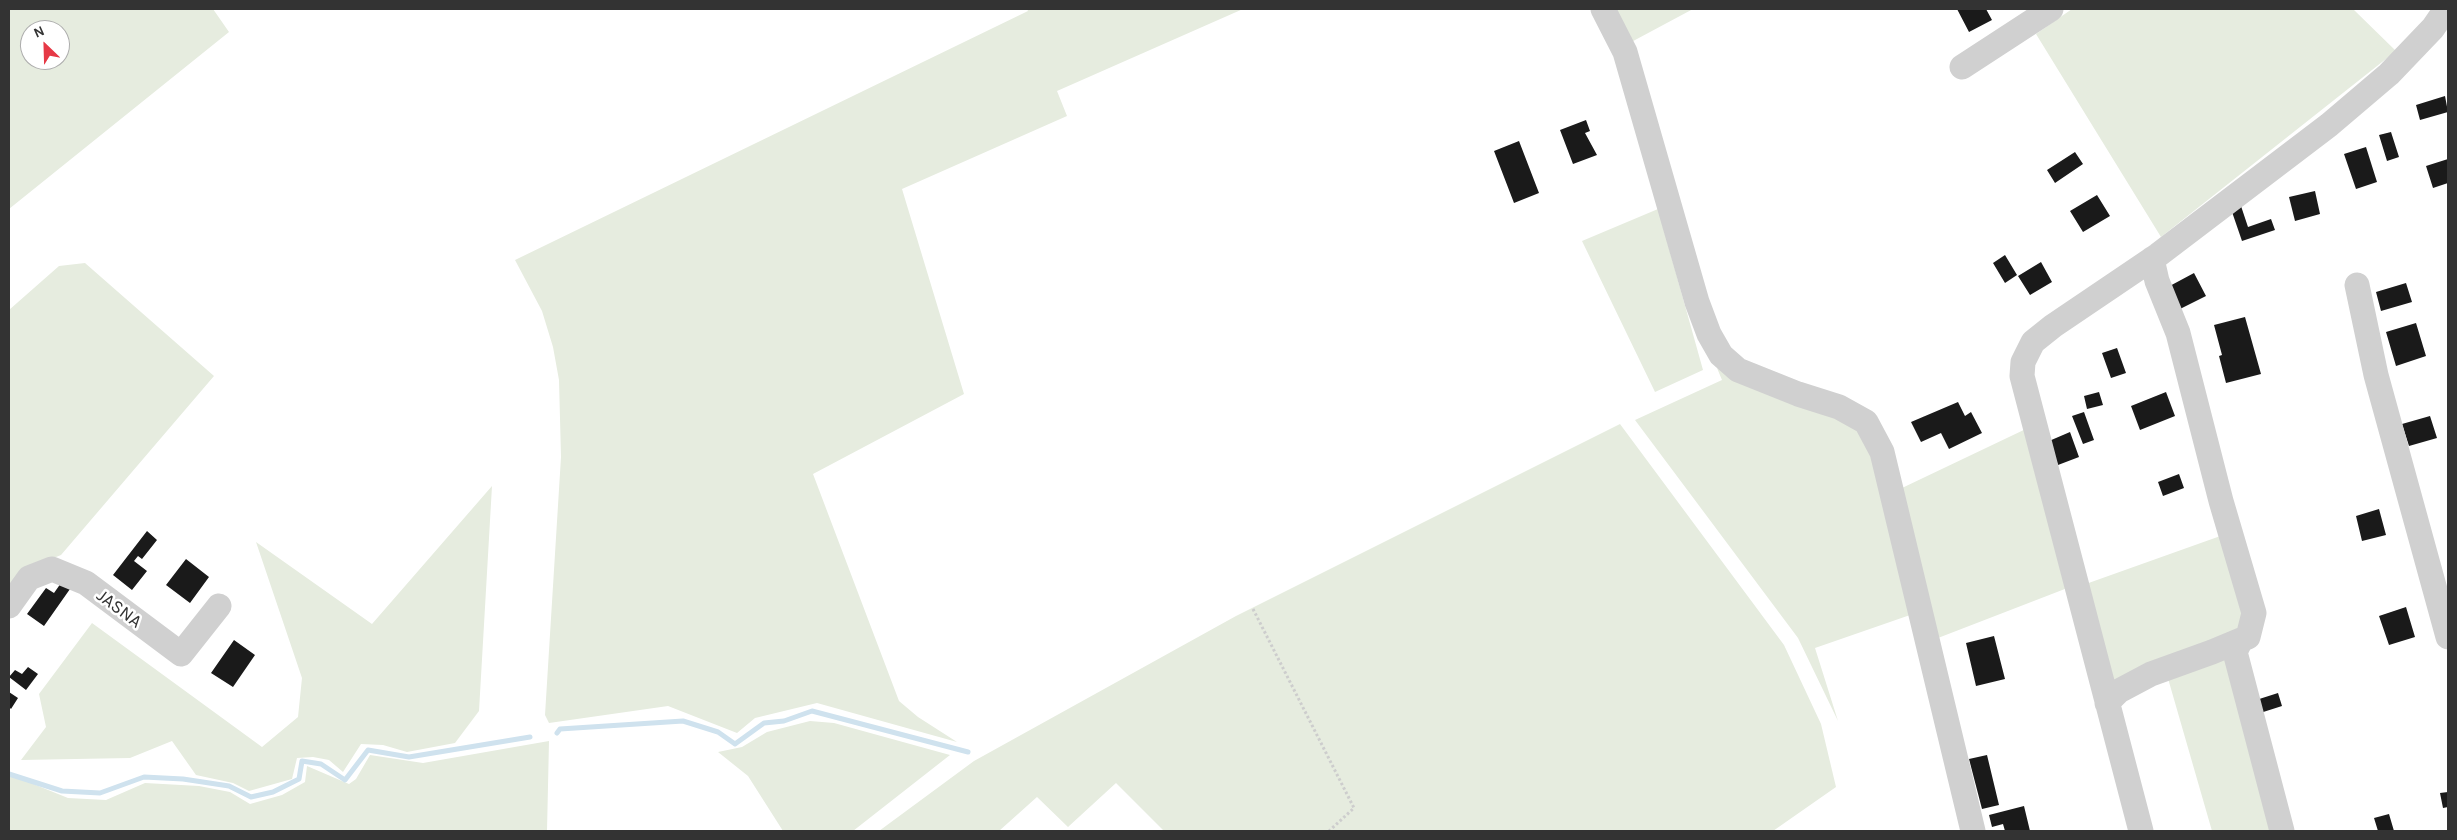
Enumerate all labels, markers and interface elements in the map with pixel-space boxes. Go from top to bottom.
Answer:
north arrow [20,20,70,70]
text: N [31,22,47,42]
street label: JASNA [92,585,146,633]

